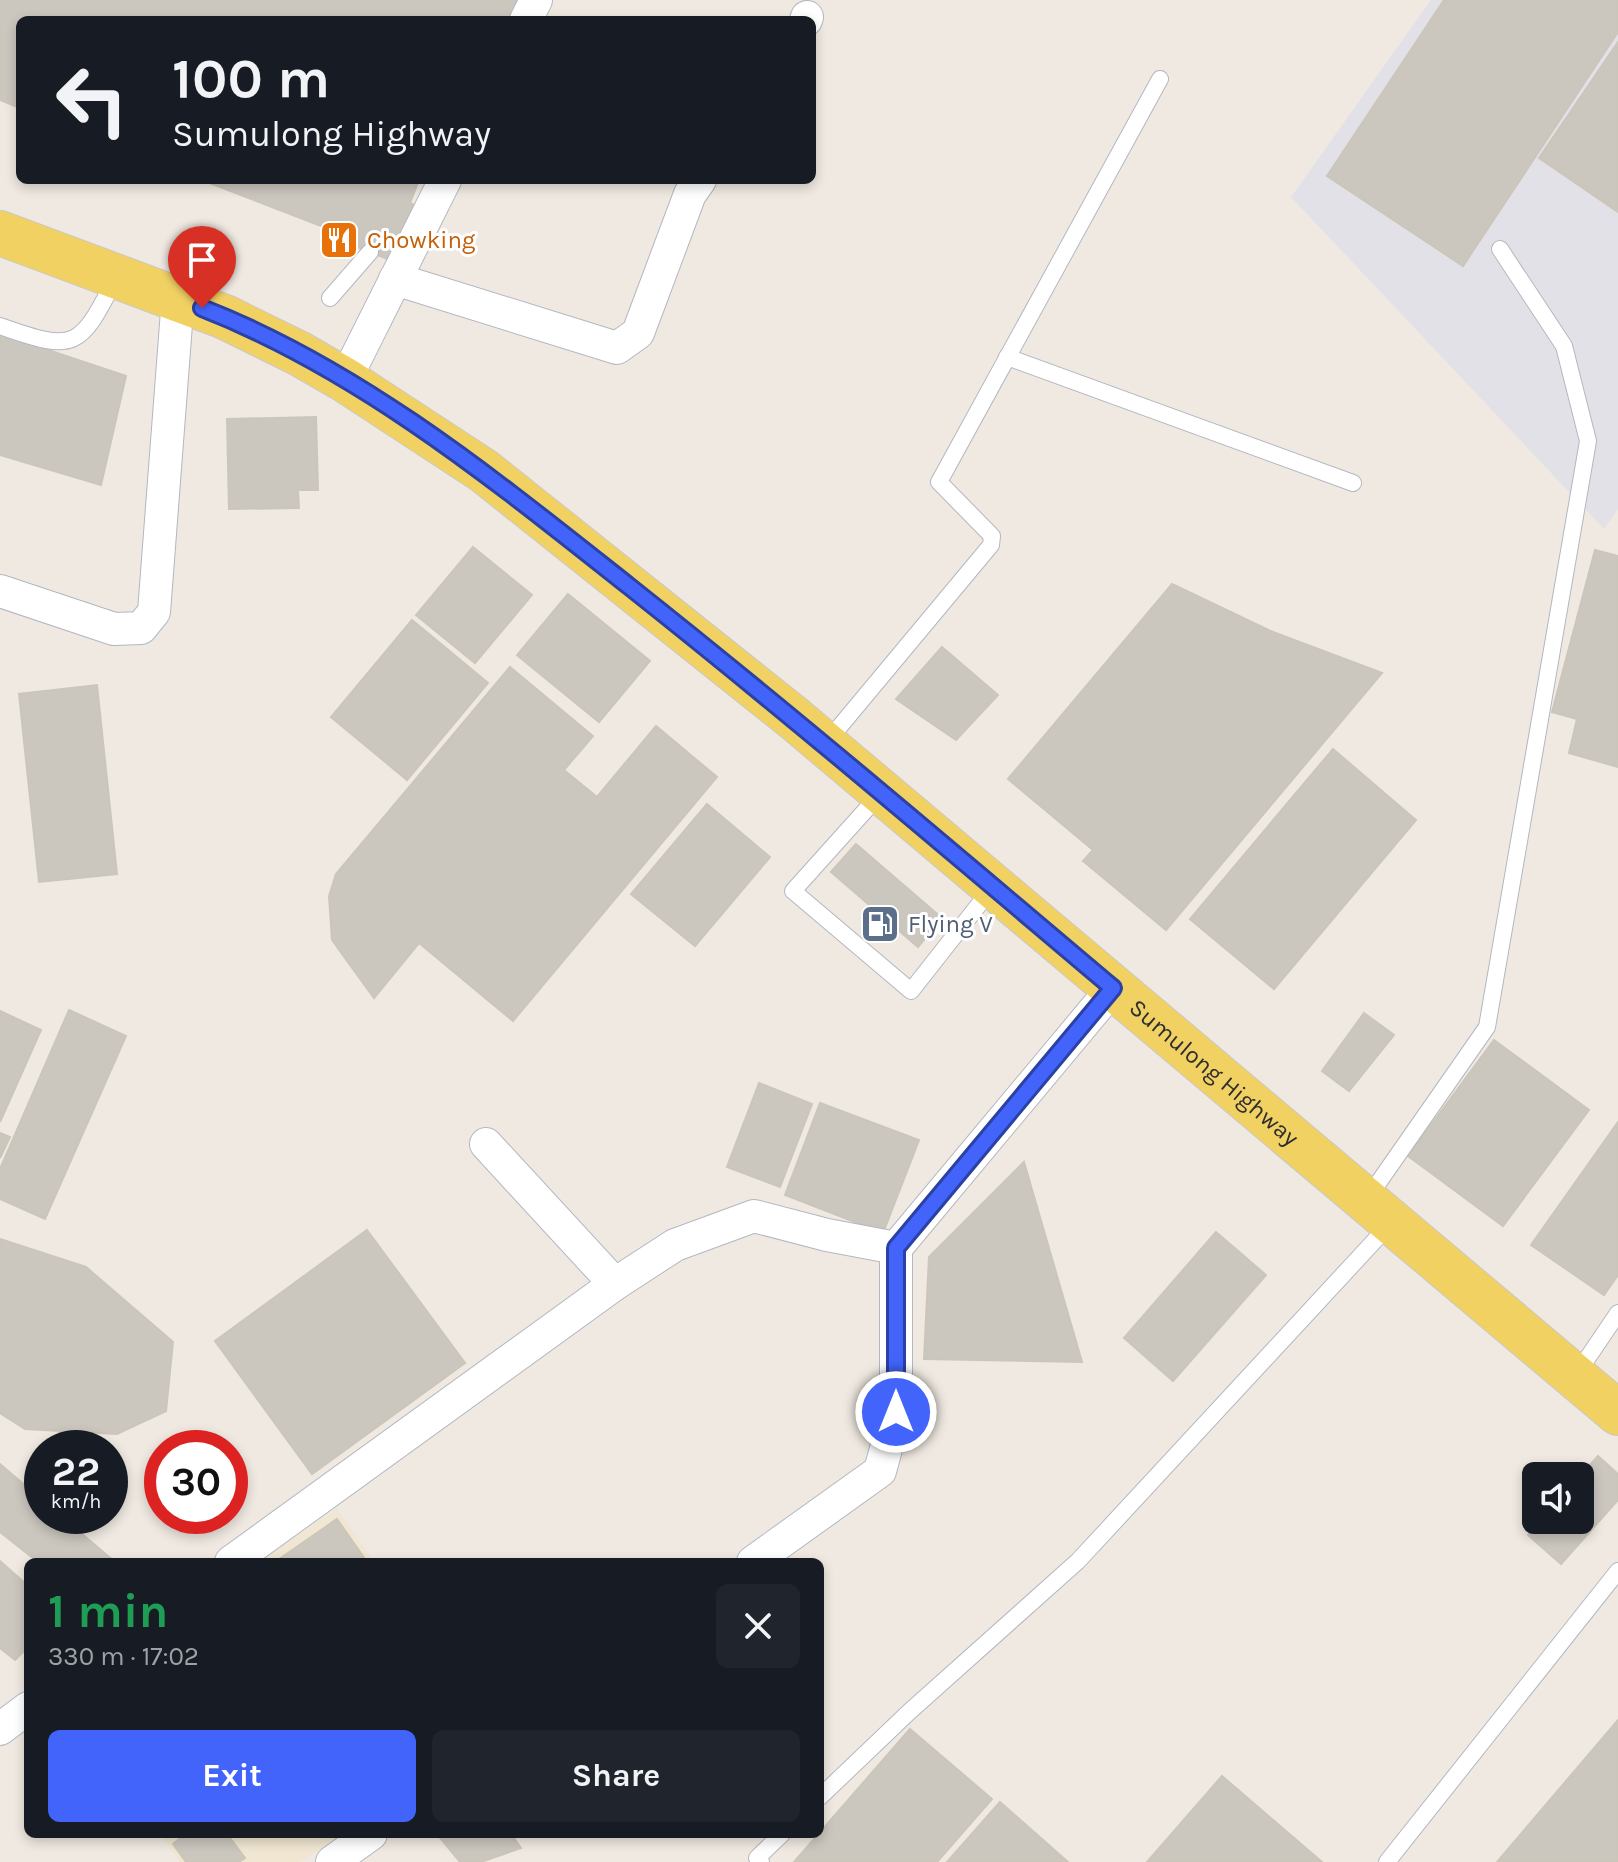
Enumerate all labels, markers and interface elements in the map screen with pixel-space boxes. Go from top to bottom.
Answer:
text: 100 m [172,46,330,111]
icon: left [40,48,144,152]
text: Sumulong Highway [172,113,491,155]
restaurant icon: Chowking [318,219,360,261]
pin [168,226,236,308]
place label: Chowking [367,226,476,254]
icon: arrive [180,238,224,282]
fuel station icon: Flying V [859,903,901,945]
place label: Flying V [908,910,993,938]
street label: Sumulong Highway [1124,993,1305,1152]
position arrow [854,1370,938,1454]
speed limit sign: 30 [144,1430,248,1534]
text: 22 [52,1448,100,1495]
map controls [1522,1462,1594,1534]
button: sound [1522,1462,1594,1534]
text: km/h [51,1490,101,1513]
text: 1 min [48,1583,168,1639]
button: close [716,1584,800,1668]
text: 330 m · 17:02 [48,1641,199,1672]
button: Exit [48,1730,416,1822]
button: Share [432,1730,800,1822]

